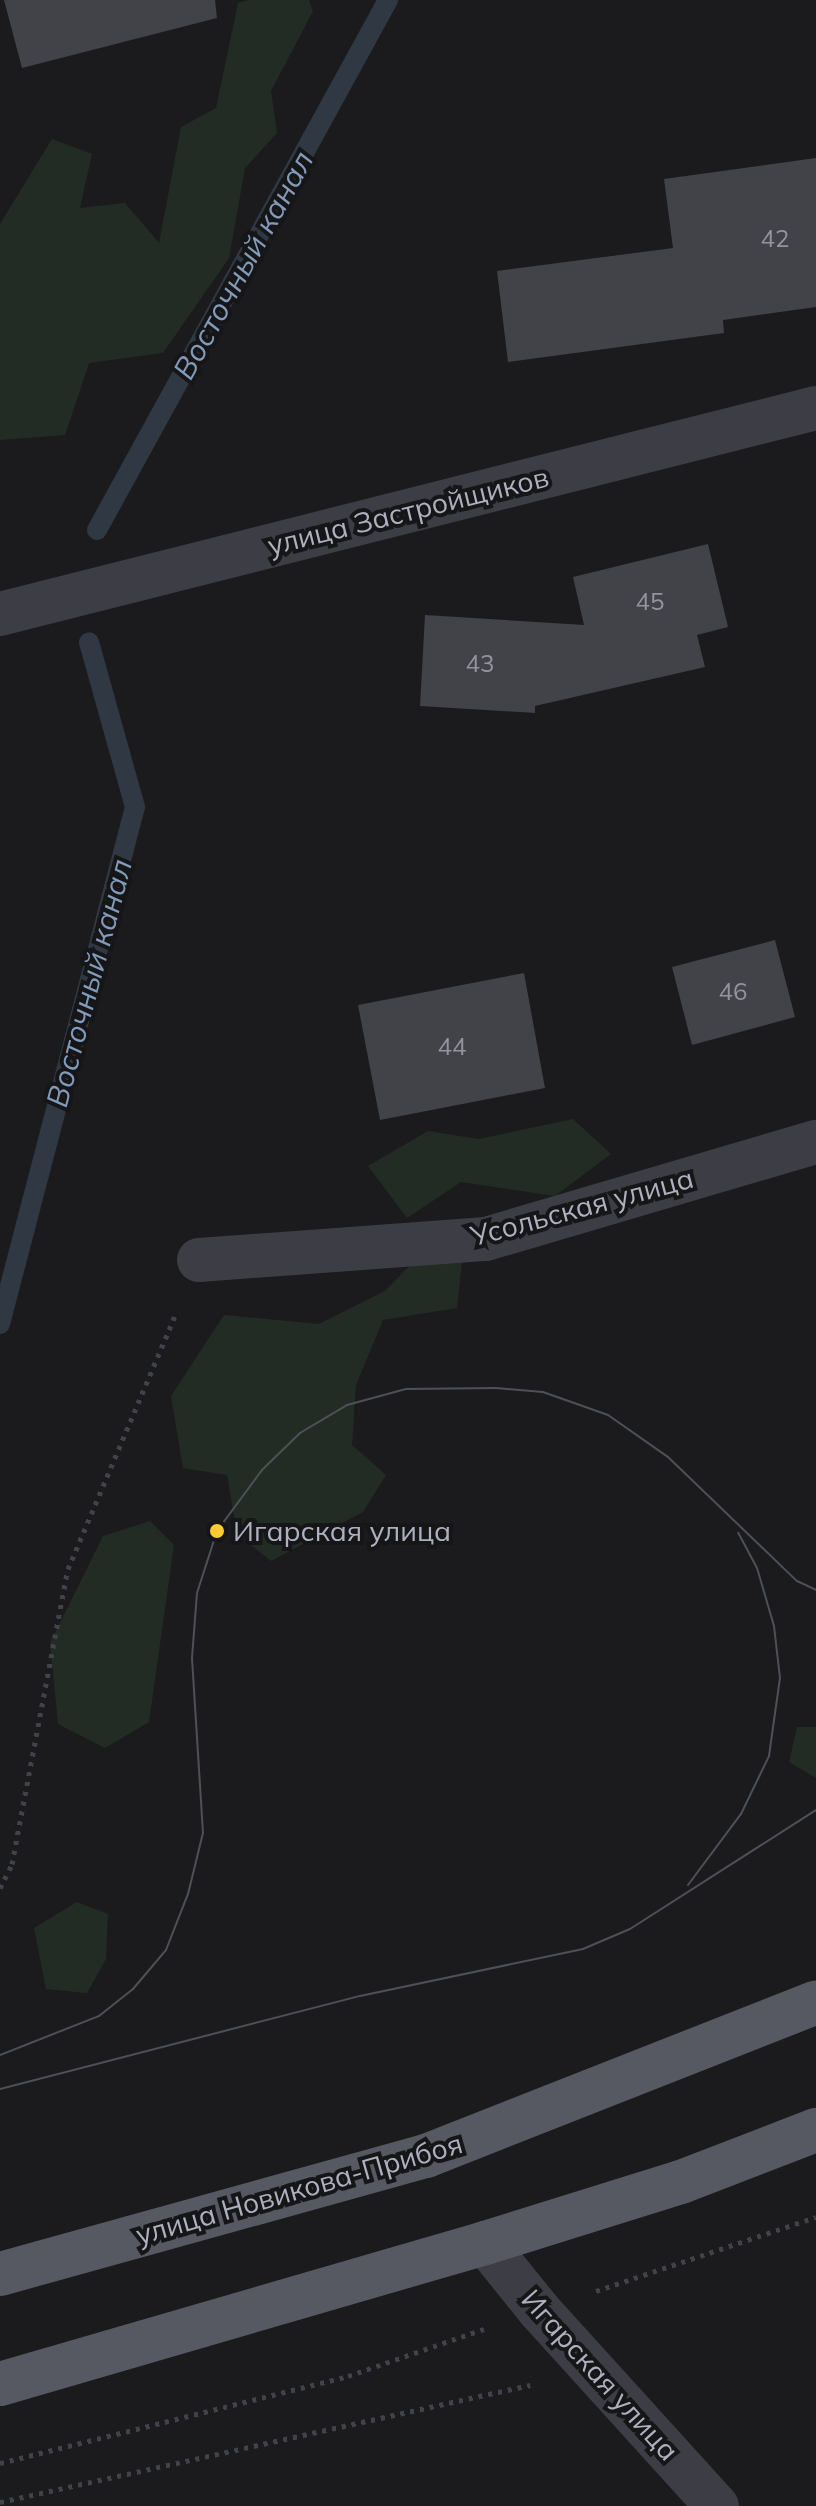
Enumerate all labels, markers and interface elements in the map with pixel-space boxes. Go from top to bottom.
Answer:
water label: Восточный канал [165,145,321,385]
house number: 42 [761,225,789,253]
street label: улица Застройщиков [264,460,552,562]
house number: 45 [636,588,664,616]
house number: 43 [466,650,494,678]
water label: Восточный канал [39,855,139,1111]
house number: 46 [719,978,747,1006]
house number: 44 [438,1033,466,1061]
street label: Усольская улица [467,1161,697,1253]
place label: Игарская улица [233,1514,451,1548]
marker: Игарская улица [208,1522,226,1540]
street label: улица Новикова-Прибоя [132,2126,466,2252]
street label: Игарская улица [515,2283,685,2467]

